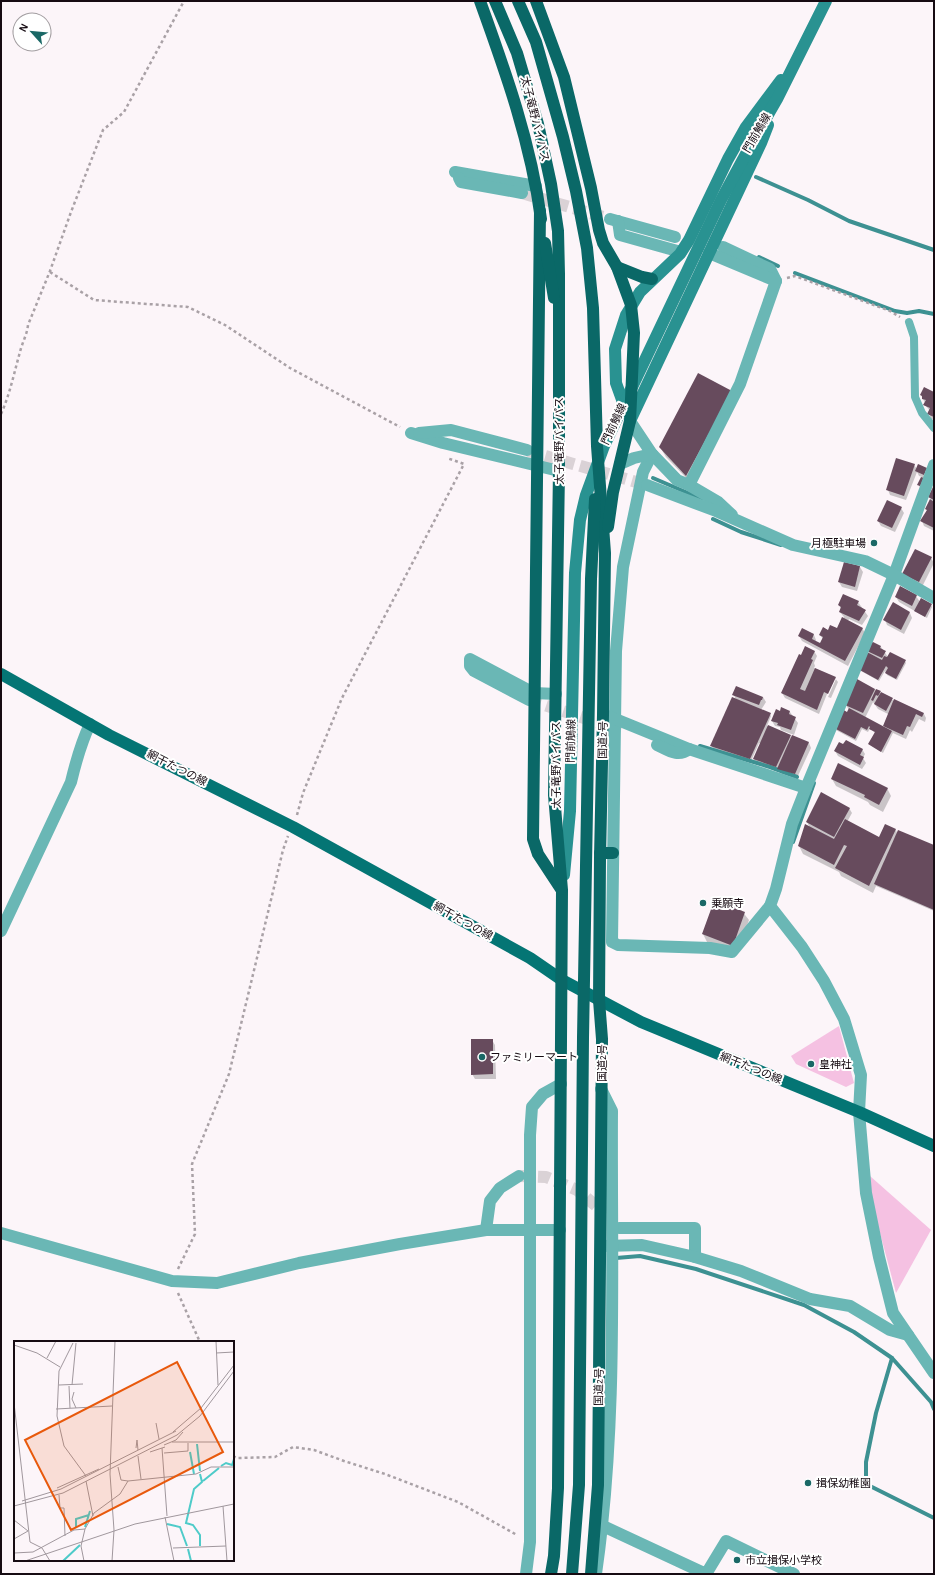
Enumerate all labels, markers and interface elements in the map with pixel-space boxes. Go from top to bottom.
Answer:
north arrow [12,12,52,52]
text: N [17,22,30,34]
street label: 太子竜野バイパス [519,75,552,163]
street label: 門前鵤線 [740,111,773,155]
street label: 太子竜野バイパス [553,397,565,485]
street label: 門前鵤線 [599,401,628,446]
place label: 月極駐車場 [811,537,866,549]
marker: 月極駐車場 [869,538,879,548]
street label: 門前鵤線 [564,719,577,763]
street label: 太子竜野バイパス [550,721,562,809]
street label: 国道2号 [596,721,609,759]
street label: 網干たつの線 [145,747,209,788]
place label: 乗願寺 [711,897,744,909]
marker: 乗願寺 [698,898,708,908]
street label: 網干たつの線 [431,899,495,942]
street label: 国道2号 [596,1044,608,1082]
street label: 網干たつの線 [718,1050,784,1085]
marker: ファミリーマート [477,1052,487,1062]
place label: ファミリーマート [490,1052,578,1063]
place label: 皇神社 [819,1058,852,1070]
marker: 皇神社 [806,1059,816,1069]
inset map [14,1341,234,1561]
street label: 国道2号 [592,1368,605,1406]
place label: 揖保幼稚園 [816,1477,871,1489]
marker: 揖保幼稚園 [803,1478,813,1488]
place label: 市立揖保小学校 [745,1554,822,1566]
marker: 市立揖保小学校 [732,1555,742,1565]

